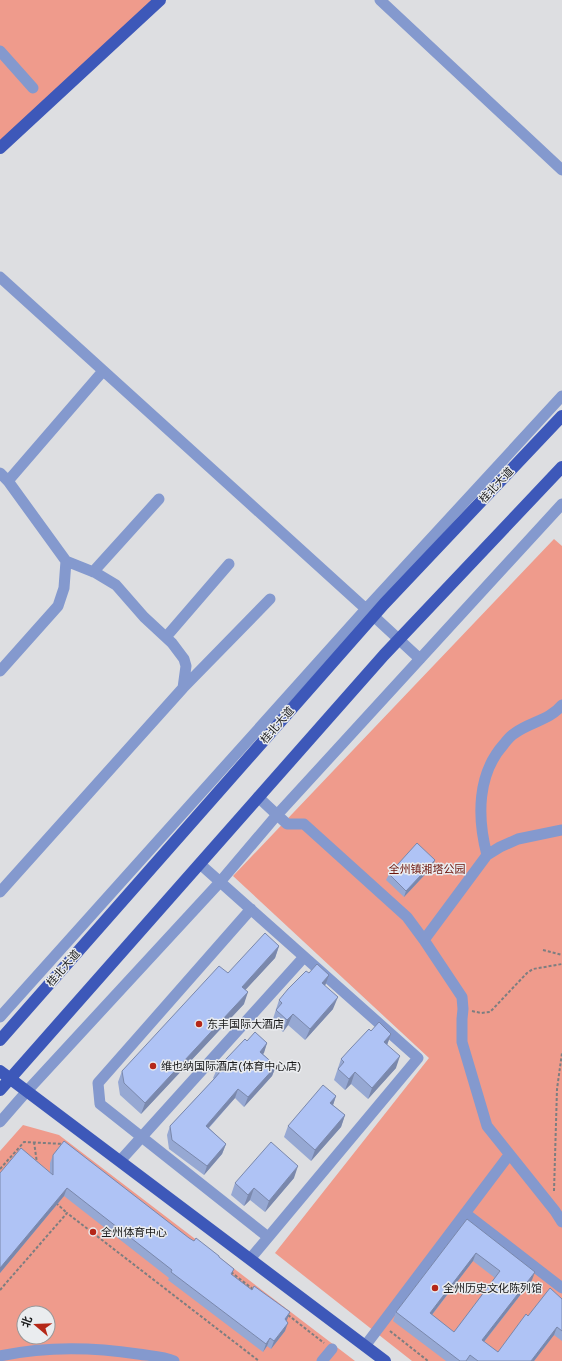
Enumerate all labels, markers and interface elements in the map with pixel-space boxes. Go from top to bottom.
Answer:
street label: 桂北大道 [476,464,515,505]
street label: 桂北大道 [257,704,296,746]
park label: 全州镇湘塔公园 [389,862,466,875]
street label: 桂北大道 [43,947,82,989]
place label: 东丰国际大酒店 [207,1017,284,1030]
marker: 东丰国际大酒店 [194,1019,204,1029]
place label: 维也纳国际酒店(体育中心店) [161,1059,301,1072]
marker: 维也纳国际酒店(体育中心店) [148,1061,158,1071]
place label: 全州体育中心 [101,1225,167,1238]
marker: 全州体育中心 [88,1227,98,1237]
place label: 全州历史文化陈列馆 [443,1281,542,1294]
marker: 全州历史文化陈列馆 [430,1283,440,1293]
north arrow [16,1305,56,1345]
text: 北 [18,1314,34,1329]

